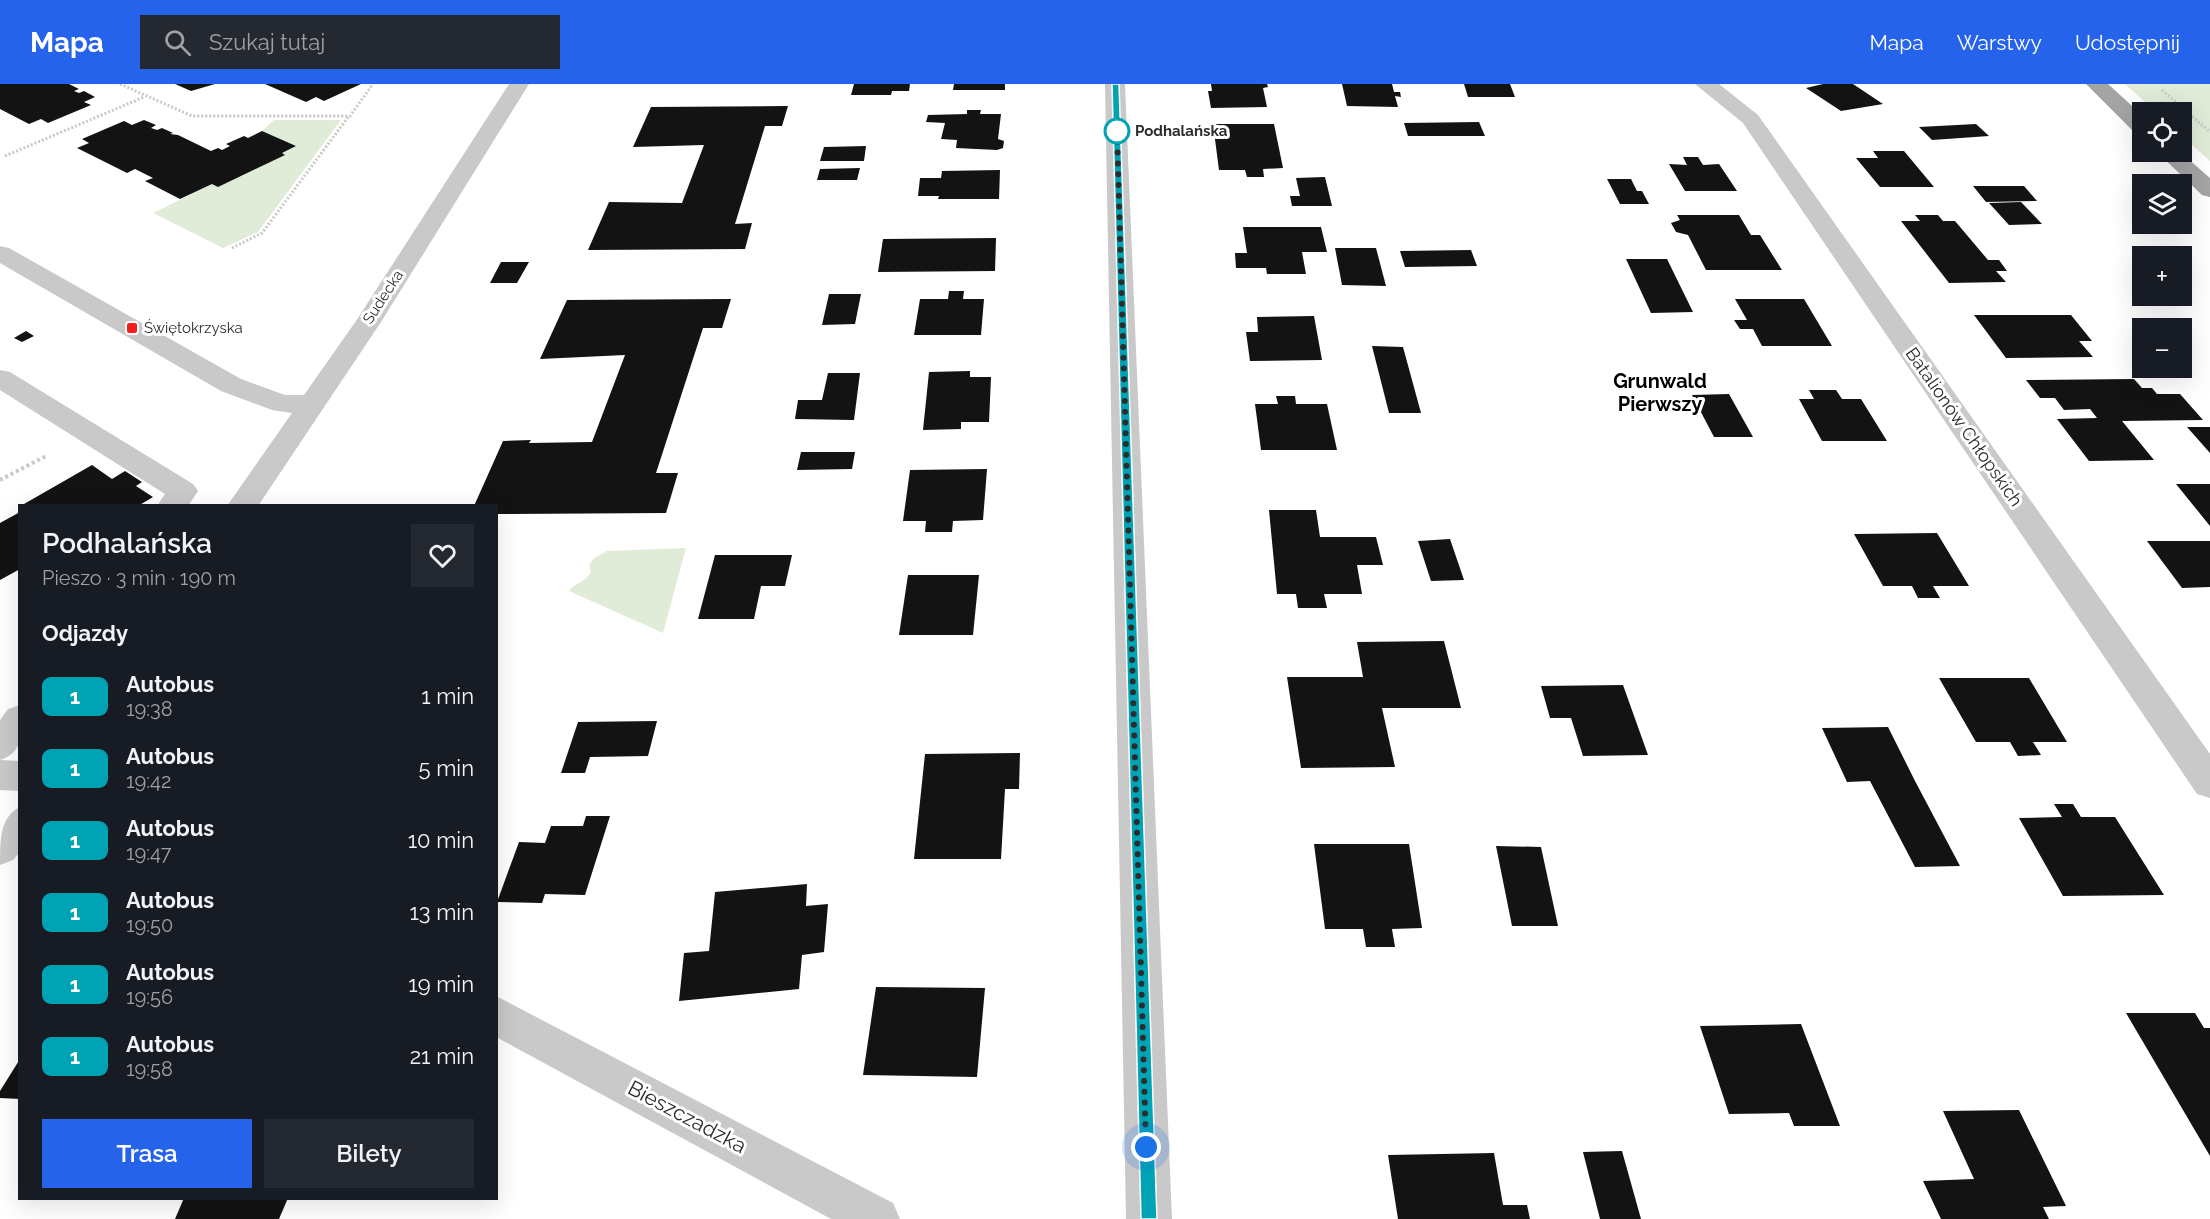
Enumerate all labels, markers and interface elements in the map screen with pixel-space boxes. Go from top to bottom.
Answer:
search box [140,15,560,69]
text: Mapa [30,26,104,59]
icon: search [161,26,194,59]
text: Szukaj tutaj [209,29,325,55]
text: Mapa [1869,30,1924,55]
text: Warstwy [1957,30,2042,55]
text: Udostępnij [2075,30,2180,55]
map controls [2132,102,2192,378]
button: locate [2132,102,2192,162]
marker: Podhalańska [1104,118,1130,144]
place label: Podhalańska [1135,122,1228,140]
button: layers [2132,174,2192,234]
button: + [2132,246,2192,306]
street label: Sudecka [359,267,407,327]
button: − [2132,318,2192,378]
place label: Świętokrzyska [144,319,243,337]
marker: Świętokrzyska [125,321,139,335]
street label: Batalionów Chłopskich [1902,343,2027,510]
district label: Grunwald Pierwszy [1613,369,1707,416]
button: heart [411,524,474,587]
text: Podhalańska [42,527,212,560]
text: Pieszo · 3 min · 190 m [42,566,236,590]
text: Odjazdy [42,620,128,646]
text: Autobus [126,671,214,697]
text: 1 min [421,683,474,709]
text: 1 [70,684,80,709]
text: 19:38 [126,697,173,721]
text: Autobus [126,743,214,769]
text: 5 min [419,755,474,781]
text: 1 [70,756,80,781]
text: 19:42 [126,769,171,793]
text: Autobus [126,815,214,841]
text: 10 min [408,827,474,853]
text: 1 [70,828,80,853]
text: 19:47 [126,841,172,865]
text: Autobus [126,887,214,913]
text: 13 min [409,899,474,925]
text: 1 [70,900,80,925]
text: 19:50 [126,913,173,937]
text: Autobus [126,959,214,985]
text: 19 min [408,971,474,997]
text: 1 [70,972,80,997]
text: 19:56 [126,985,173,1009]
text: Autobus [126,1031,214,1057]
text: 21 min [410,1043,474,1069]
text: 1 [70,1044,80,1069]
text: 19:58 [126,1057,173,1081]
street label: Bieszczadzka [624,1075,751,1158]
button: Trasa [42,1119,252,1188]
button: Bilety [264,1119,474,1188]
your location [1131,1132,1161,1162]

